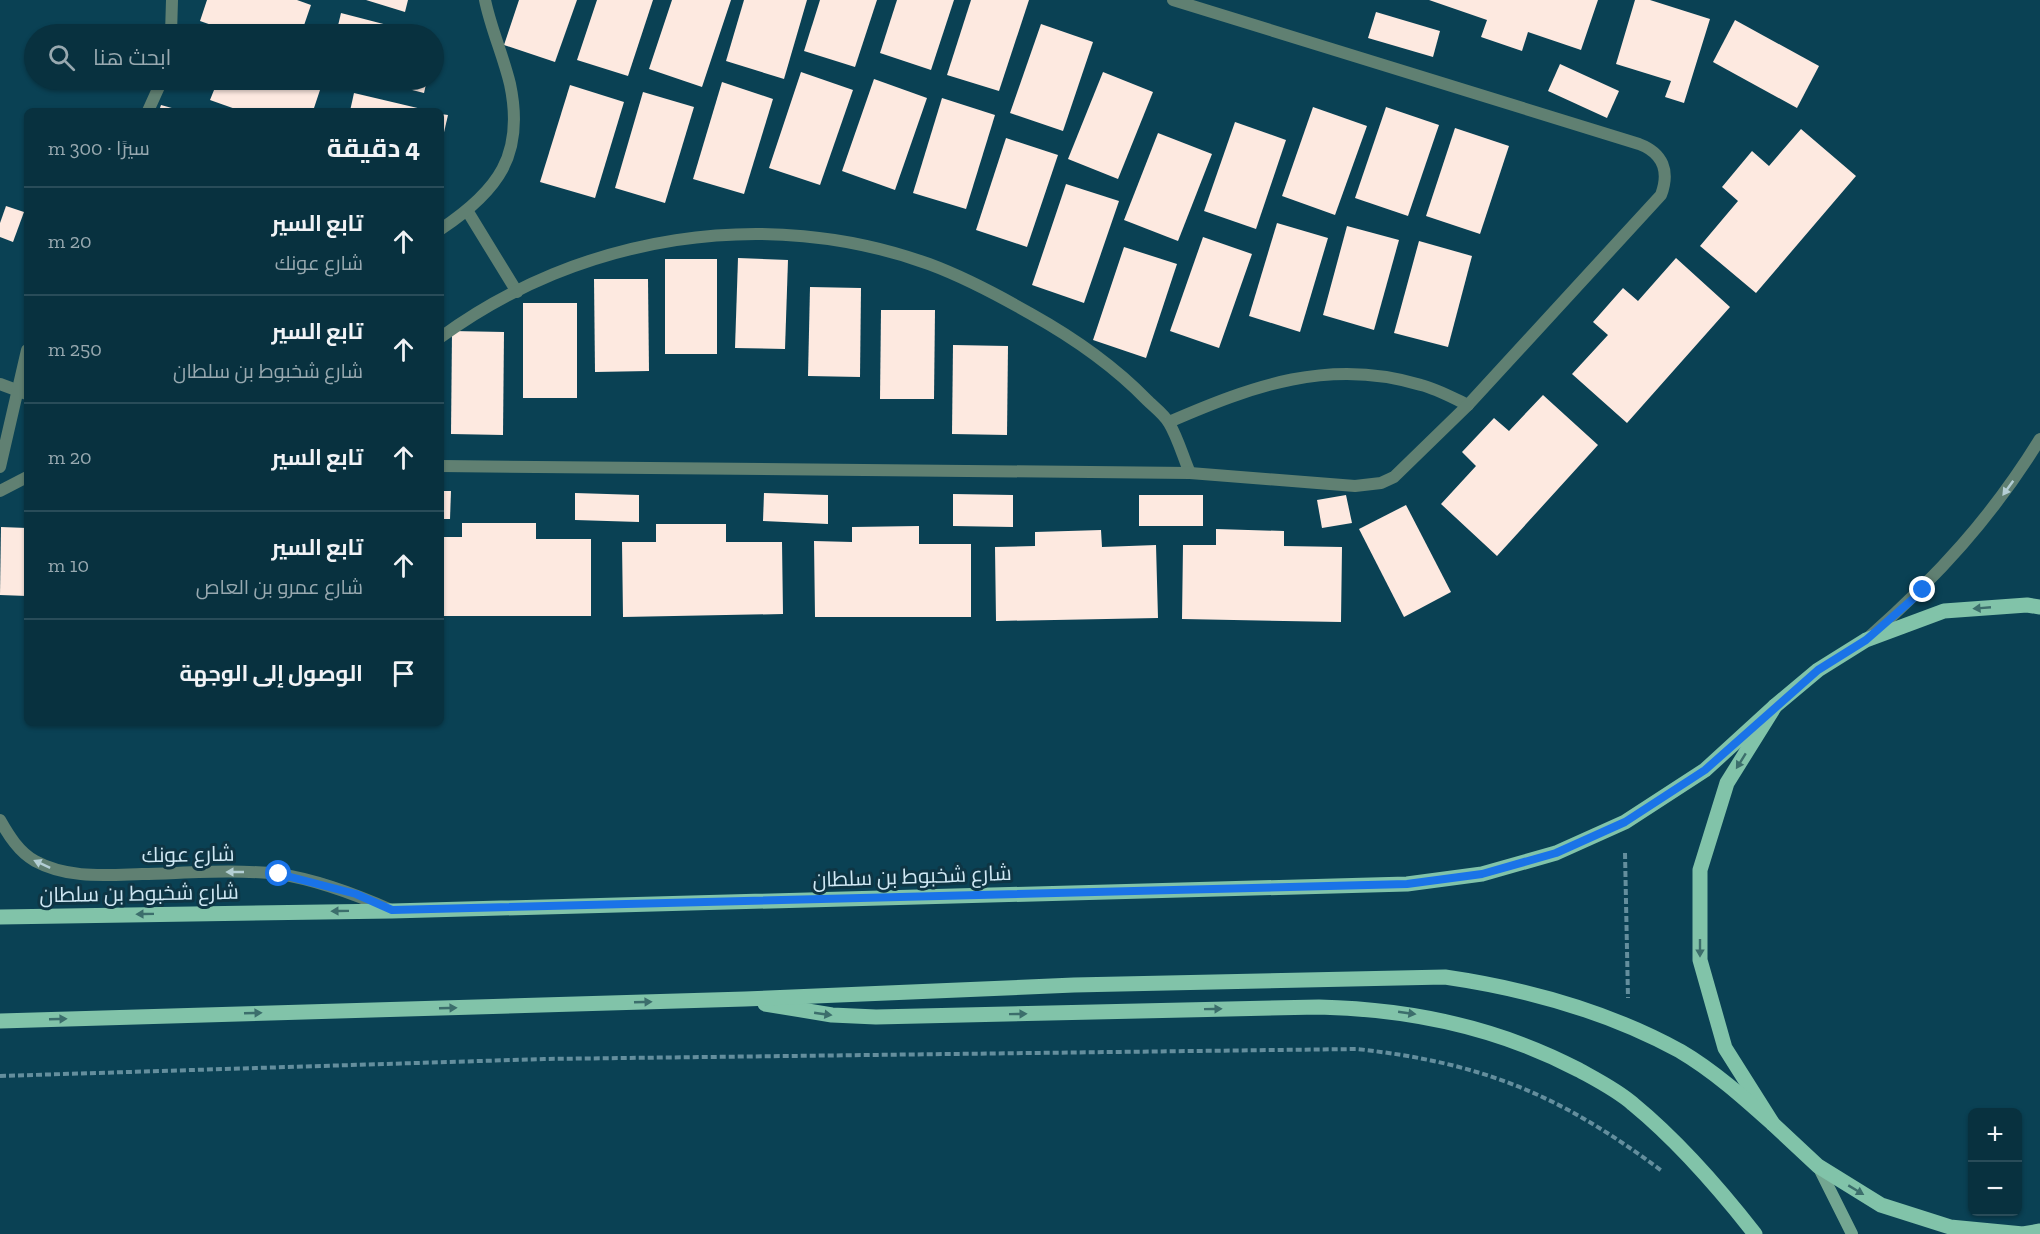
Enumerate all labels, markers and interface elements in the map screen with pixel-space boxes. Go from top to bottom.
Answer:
search box [24,24,444,90]
icon: search [45,41,78,74]
text: ابحث هنا [93,44,172,71]
text: 4 دقيقة [327,132,420,164]
text: سيرًا · 300 m [48,136,150,160]
text: تابع السير [271,210,363,237]
icon: ahead [387,225,420,258]
text: 20 m [48,229,92,253]
text: شارع عونك [275,251,363,275]
text: تابع السير [271,318,363,345]
icon: ahead [387,333,420,366]
text: 250 m [48,337,102,361]
text: شارع شخبوط بن سلطان [173,359,363,383]
icon: ahead [387,441,420,474]
text: تابع السير [271,444,363,471]
text: 20 m [48,445,92,469]
one-way arrow [2002,480,2014,496]
text: تابع السير [271,534,363,561]
icon: ahead [387,549,420,582]
text: 10 m [48,553,89,577]
text: شارع عمرو بن العاص [196,575,363,599]
route end [1909,576,1935,602]
one-way arrow [1972,604,1991,613]
icon: arrive [387,657,420,690]
text: الوصول إلى الوجهة [179,660,363,687]
one-way arrow [1735,753,1746,769]
street label: شارع عونك [141,841,235,869]
one-way arrow [34,859,51,868]
route start [265,860,291,886]
street label: شارع شخبوط بن سلطان [812,860,1012,894]
one-way arrow [225,867,244,877]
street label: شارع شخبوط بن سلطان [39,879,239,909]
one-way arrow [330,906,349,916]
one-way arrow [135,910,154,919]
one-way arrow [1695,939,1705,958]
one-way arrow [634,997,653,1007]
one-way arrow [439,1003,458,1012]
one-way arrow [1203,1005,1222,1014]
one-way arrow [1398,1008,1417,1017]
one-way arrow [244,1009,263,1018]
one-way arrow [813,1009,832,1018]
one-way arrow [1008,1009,1027,1019]
one-way arrow [49,1014,68,1024]
map controls [1968,1108,2022,1216]
button: + [1968,1108,2022,1162]
button: − [1968,1162,2022,1216]
one-way arrow [1848,1184,1864,1195]

